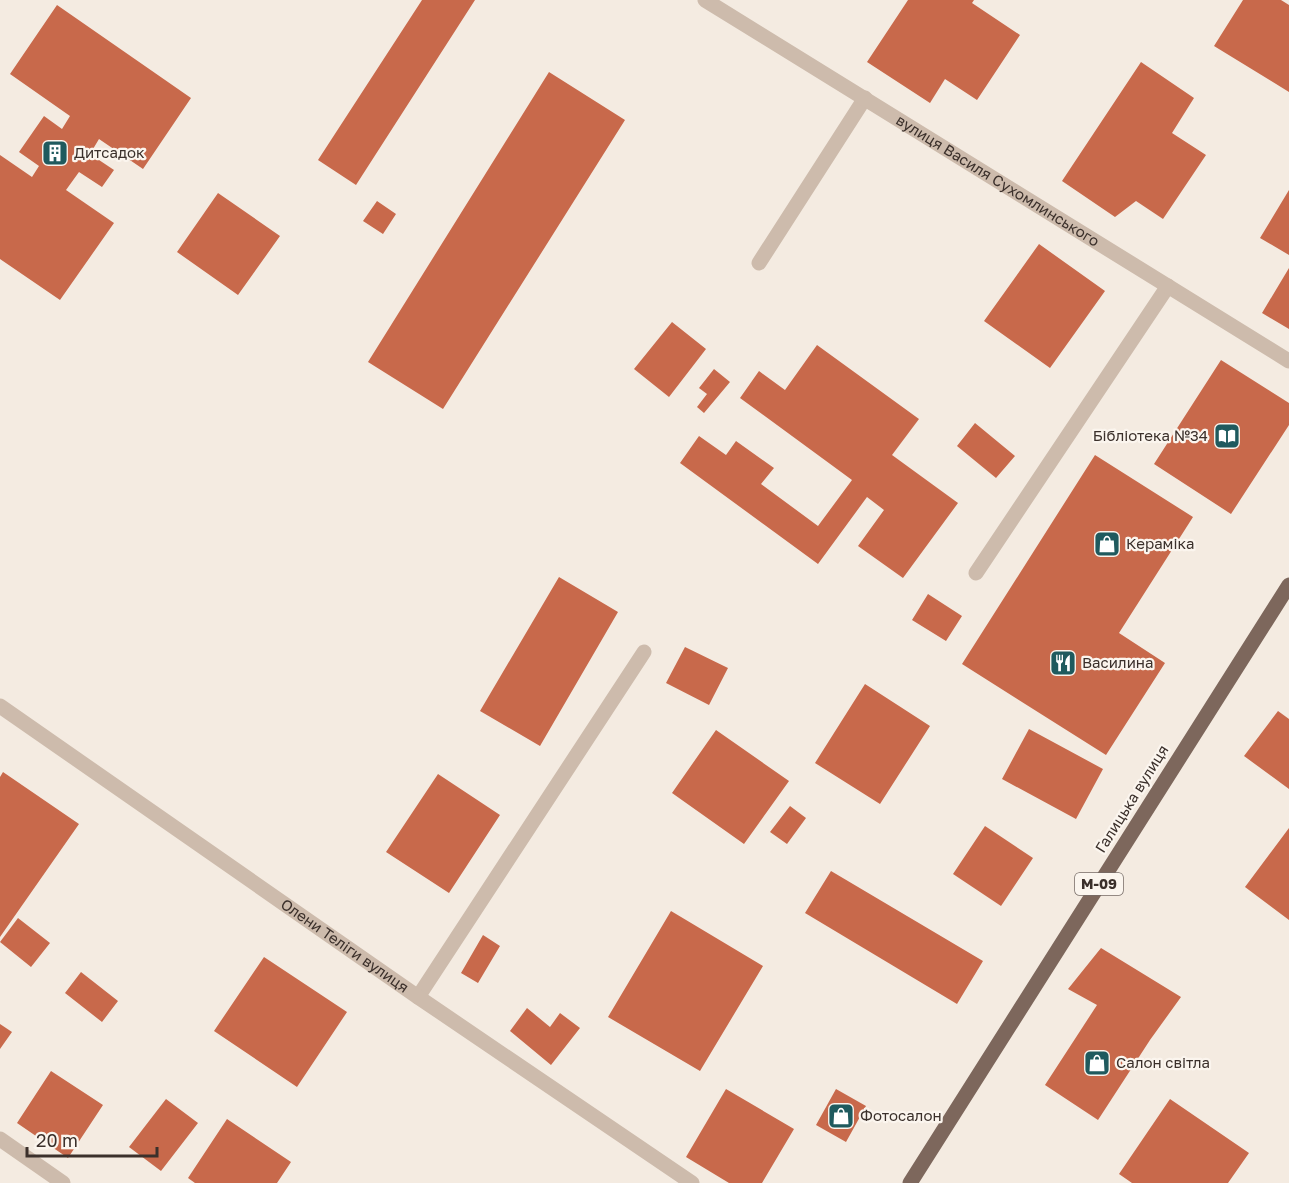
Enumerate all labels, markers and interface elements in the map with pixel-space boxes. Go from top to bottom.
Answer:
street label: вулиця Василя Сухомлинського [893,110,1103,250]
building icon: Дитсадок [40,138,70,168]
place label: Дитсадок [74,143,145,161]
library icon: Бібліотека №34 [1212,421,1242,451]
place label: Бібліотека №34 [1093,426,1208,444]
shop icon: Кераміка [1092,529,1122,559]
place label: Кераміка [1126,534,1194,552]
restaurant icon: Василина [1048,648,1078,678]
place label: Василина [1082,653,1153,671]
street label: Галицька вулиця [1091,741,1171,856]
road number: М-09 [1075,873,1123,895]
street label: Олени Теліги вулиця [278,894,413,996]
shop icon: Салон світла [1082,1048,1112,1078]
place label: Салон світла [1116,1053,1210,1071]
shop icon: Фотосалон [826,1101,856,1131]
place label: Фотосалон [860,1106,942,1124]
scale bar [27,1120,158,1158]
text: 20 m [36,1129,78,1151]

